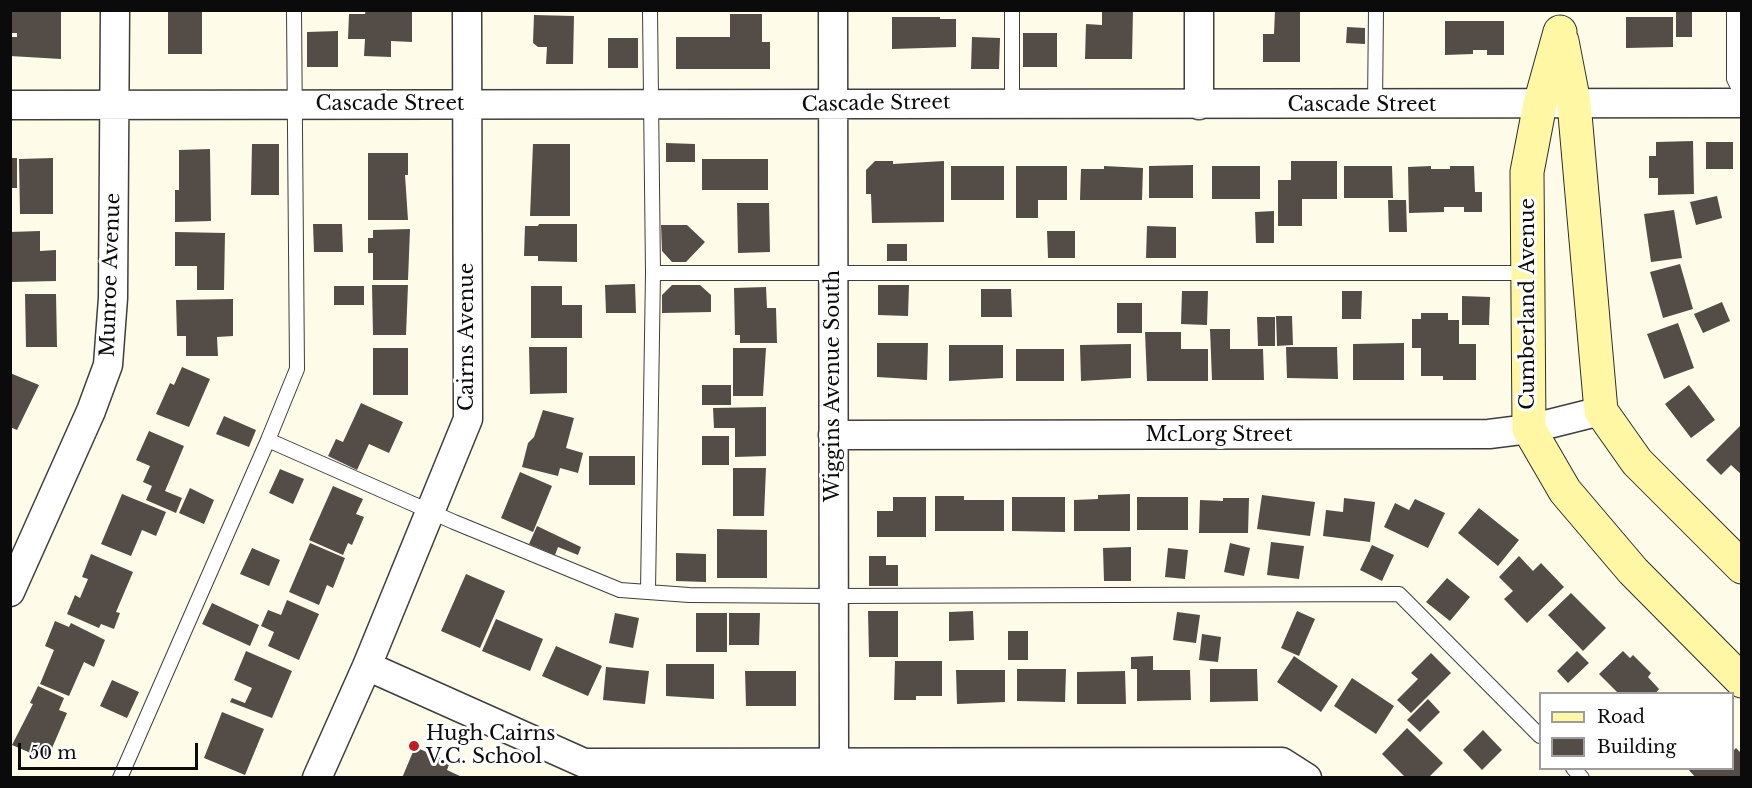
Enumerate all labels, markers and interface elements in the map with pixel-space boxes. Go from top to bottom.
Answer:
street label: Cascade Street [801,91,951,117]
street label: Cascade Street [316,92,464,116]
street label: Cascade Street [1288,93,1436,117]
street label: Munroe Avenue [96,192,126,358]
street label: Cumberland Avenue [1516,198,1540,410]
street label: Cairns Avenue [455,263,479,411]
street label: Wiggins Avenue South [821,270,845,502]
street label: McLorg Street [1145,423,1293,447]
legend [1539,692,1734,770]
text: Road [1597,706,1645,728]
place label: Hugh Cairns V.C. School [426,722,555,769]
scale bar [21,731,201,769]
text: Building [1597,736,1676,758]
marker: Hugh Cairns V.C. School [407,739,421,753]
text: 50 m [29,742,77,764]

